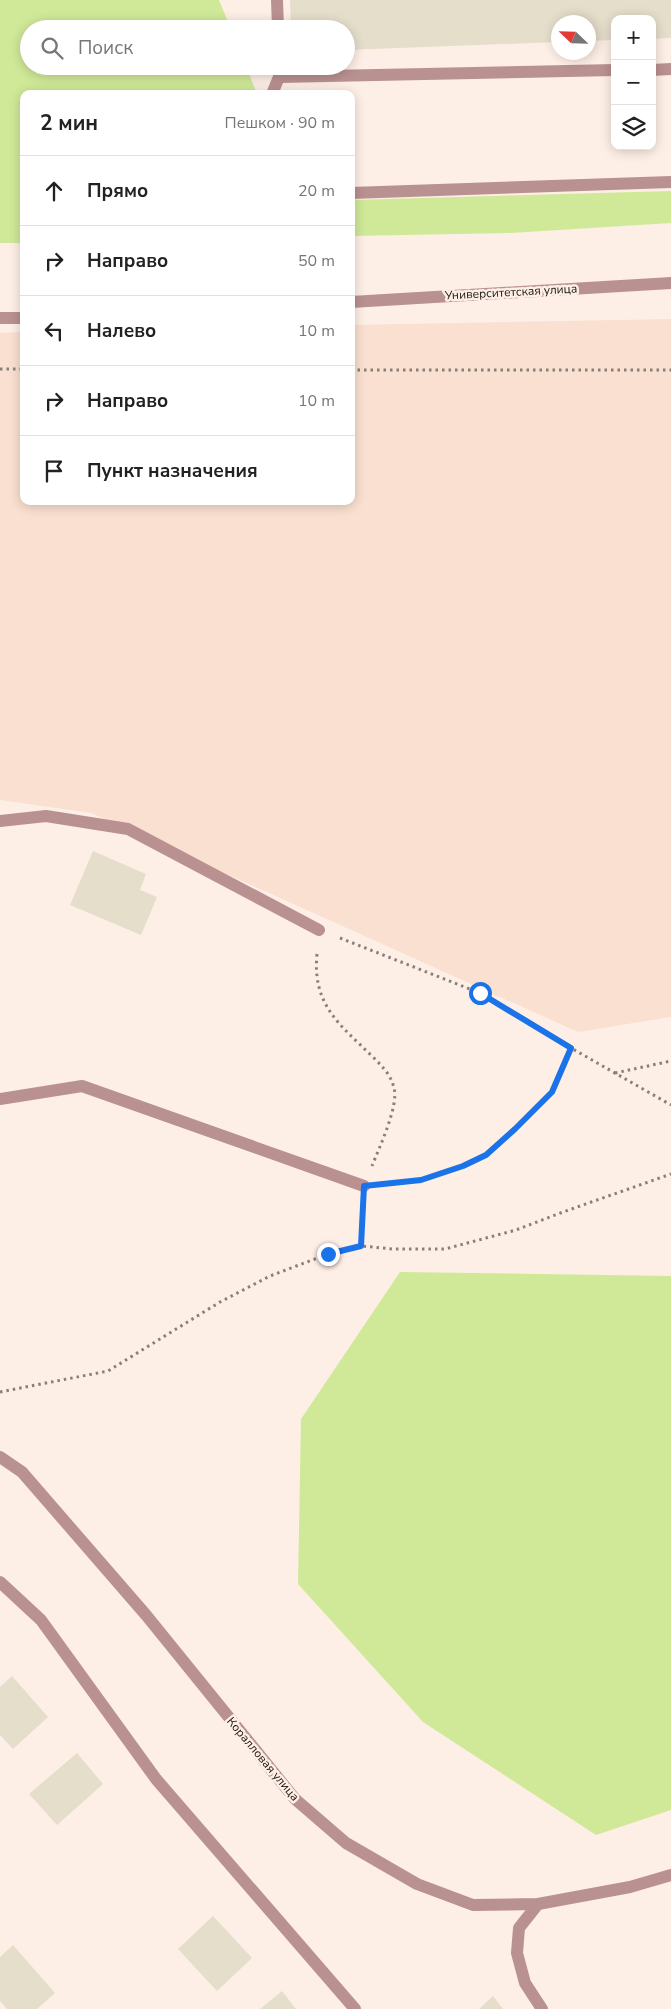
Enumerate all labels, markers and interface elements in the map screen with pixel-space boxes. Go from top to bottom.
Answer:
north arrow [551,15,596,60]
map controls [611,15,656,150]
button: + [611,15,656,60]
search box [20,20,355,75]
icon: search [38,34,66,62]
text: Поиск [78,35,133,61]
button: − [611,60,656,105]
button: layers [611,105,656,150]
text: 2 мин [40,109,98,137]
text: Пешком · 90 m [225,112,335,134]
icon: ahead [40,177,68,205]
text: Прямо [87,178,148,204]
text: 20 m [298,180,335,202]
icon: right [40,247,68,275]
text: Направо [87,248,168,274]
text: 50 m [298,250,335,272]
street label: Университетская улица [443,281,578,304]
icon: left [40,317,68,345]
text: Налево [87,318,156,344]
text: 10 m [298,320,335,342]
icon: right [40,387,68,415]
text: Направо [87,388,168,414]
text: 10 m [298,390,335,412]
icon: arrive [40,457,68,485]
text: Пункт назначения [87,458,258,484]
route start [469,982,492,1005]
route end [317,1243,340,1266]
street label: Коралловая улица [223,1714,303,1804]

